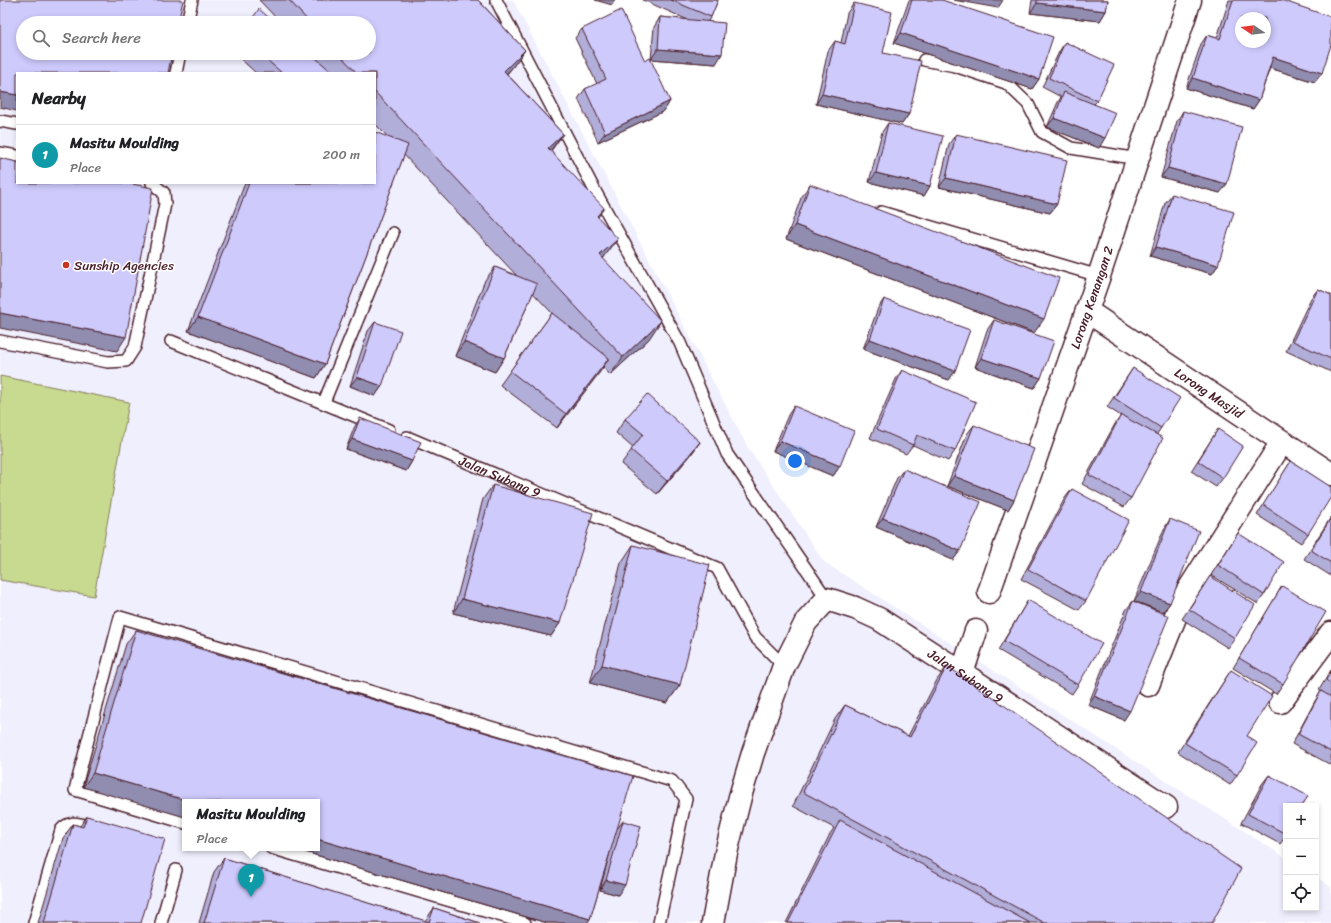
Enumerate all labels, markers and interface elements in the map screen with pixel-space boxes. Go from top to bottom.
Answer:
north arrow [1235,12,1271,48]
search box [16,16,376,60]
text: Search here [62,25,141,51]
icon: search [30,27,52,49]
text: Nearby [32,83,86,113]
text: Masitu Moulding [70,130,179,156]
text: 1 [42,143,48,166]
text: 200 m [323,143,360,166]
text: Place [70,156,101,179]
street label: Lorong Kenangan 2 [1063,242,1120,352]
place label: Sunship Agencies [74,254,174,277]
marker: Sunship Agencies [61,260,71,270]
street label: Lorong Masjid [1170,361,1250,425]
street label: Jalan Subang 9 [455,448,545,504]
your location [785,451,805,471]
street label: Jalan Subang 9 [922,642,1009,709]
popup [182,799,320,851]
text: Masitu Moulding [196,801,306,827]
map controls [1283,803,1319,911]
button: + [1283,803,1319,839]
text: Place [196,827,228,850]
button: − [1283,839,1319,875]
pin: 1 [238,864,264,897]
button: locate [1283,875,1319,911]

